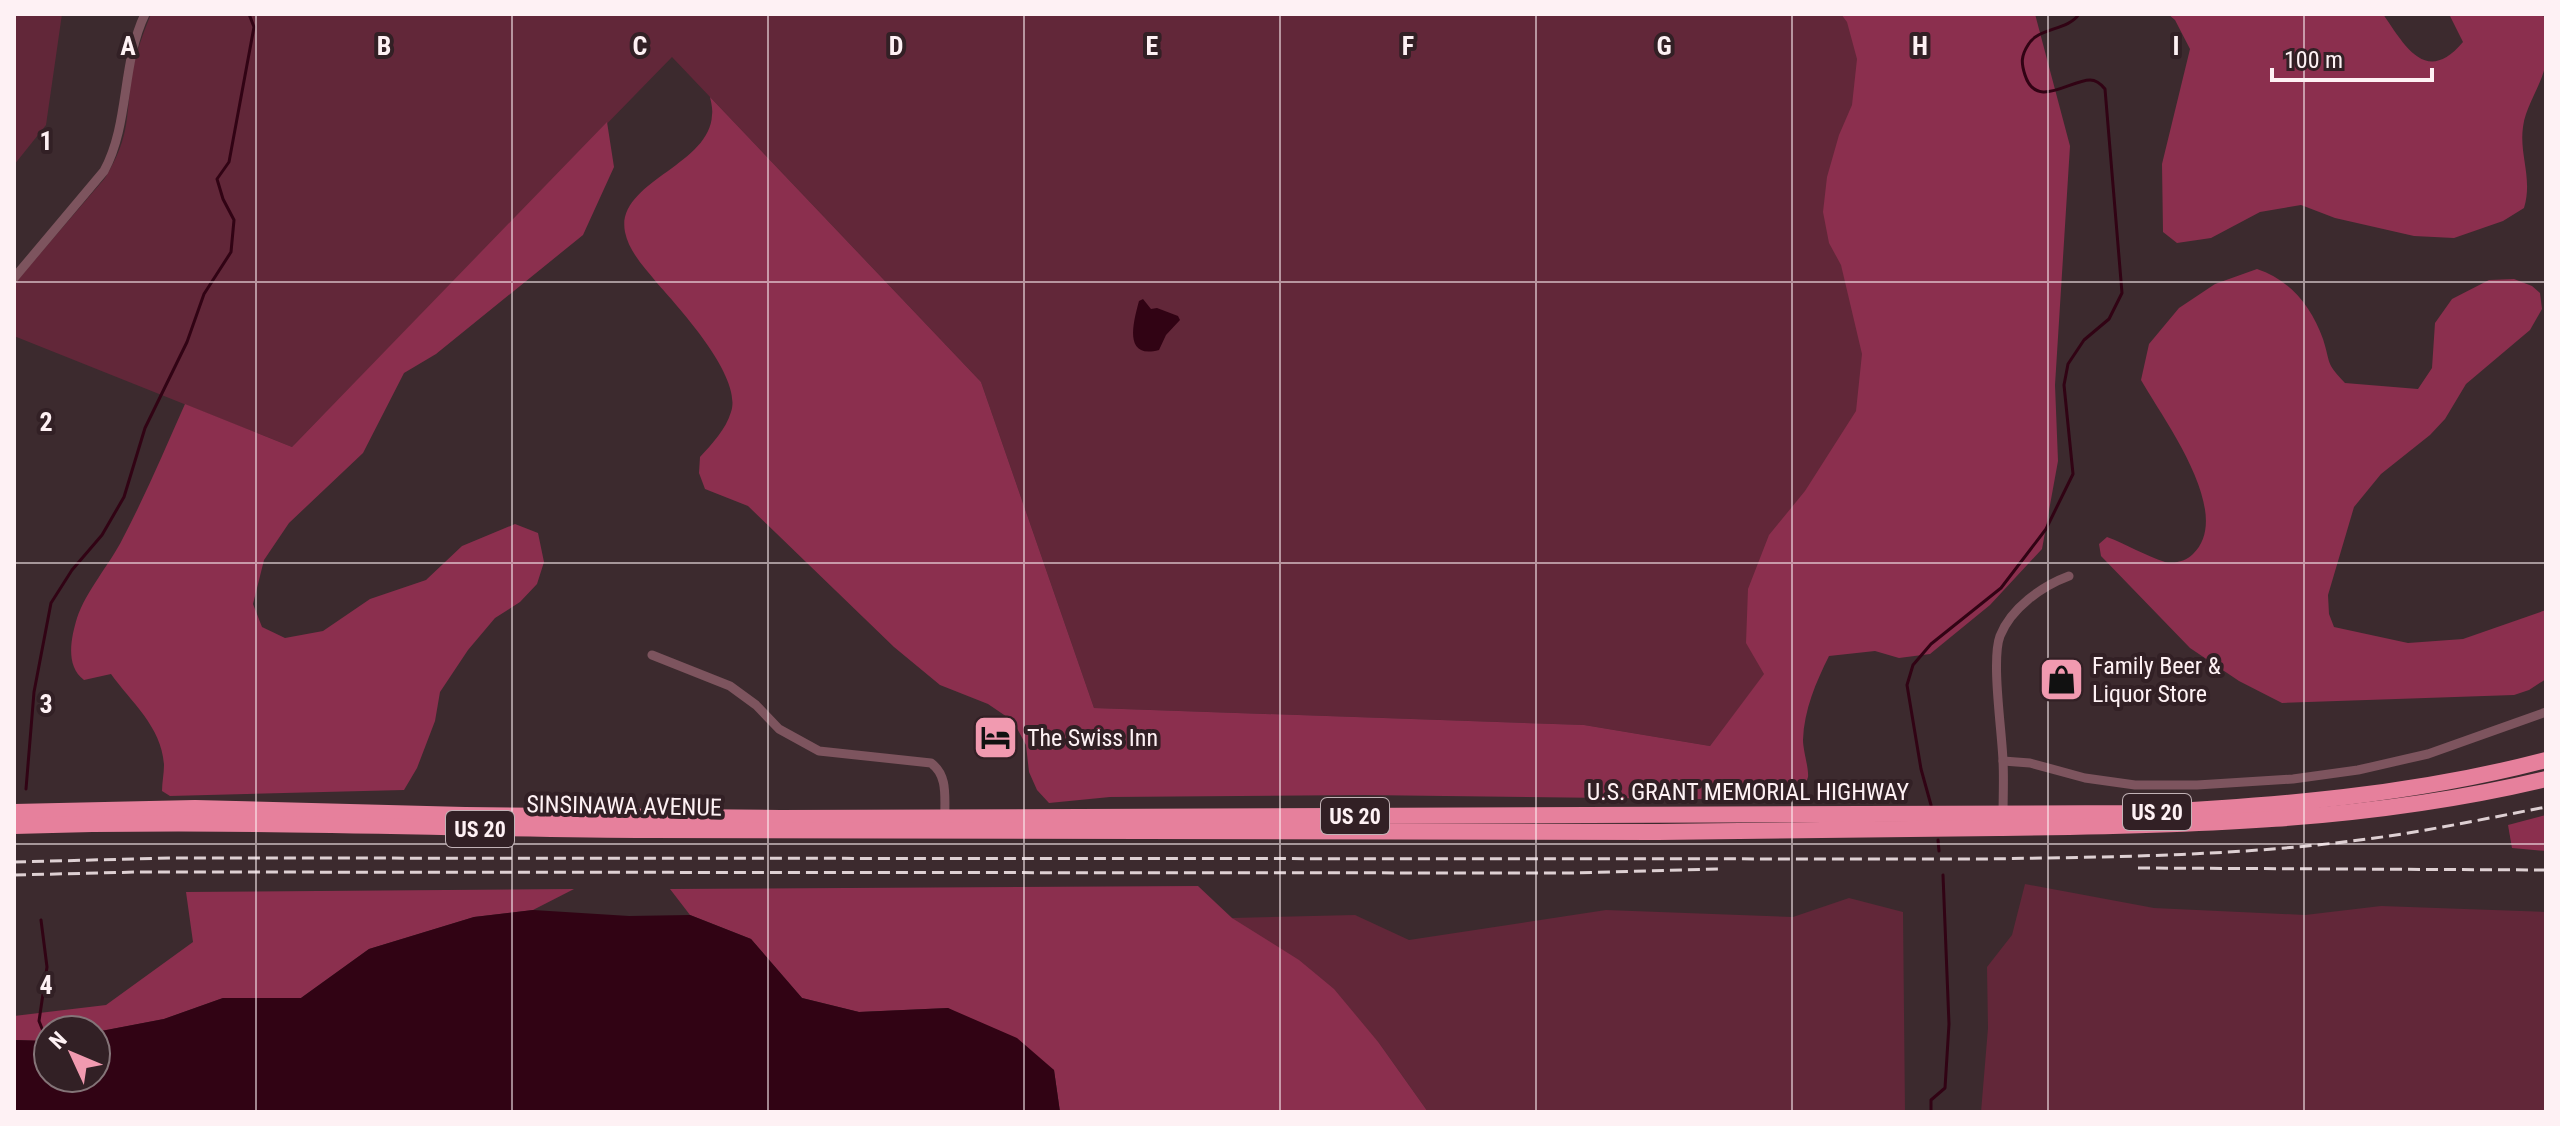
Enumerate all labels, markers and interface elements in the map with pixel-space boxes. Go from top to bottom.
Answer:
text: A [120,31,136,61]
text: B [377,31,391,61]
text: C [633,31,648,61]
text: D [889,31,903,61]
text: E [1146,31,1159,61]
text: F [1402,31,1414,61]
text: G [1656,31,1672,61]
text: H [1912,31,1928,61]
text: I [2172,31,2180,61]
scale bar [2272,32,2432,82]
text: 100 m [2284,46,2343,74]
text: 1 [39,126,53,156]
text: 2 [39,407,53,437]
place label: Family Beer & Liquor Store [2092,652,2221,708]
shop icon: Family Beer & Liquor Store [2037,656,2085,704]
text: 3 [39,689,53,719]
hotel icon: The Swiss Inn [972,714,1020,762]
place label: The Swiss Inn [1027,724,1158,752]
street label: U.S. GRANT MEMORIAL HIGHWAY [1587,778,1910,806]
street label: SINSINAWA AVENUE [526,790,722,822]
road number: US 20 [2123,794,2191,830]
road number: US 20 [1321,798,1389,834]
road number: US 20 [446,811,514,847]
text: 4 [39,970,53,1000]
north arrow [32,1014,112,1094]
text: N [44,1027,72,1054]

